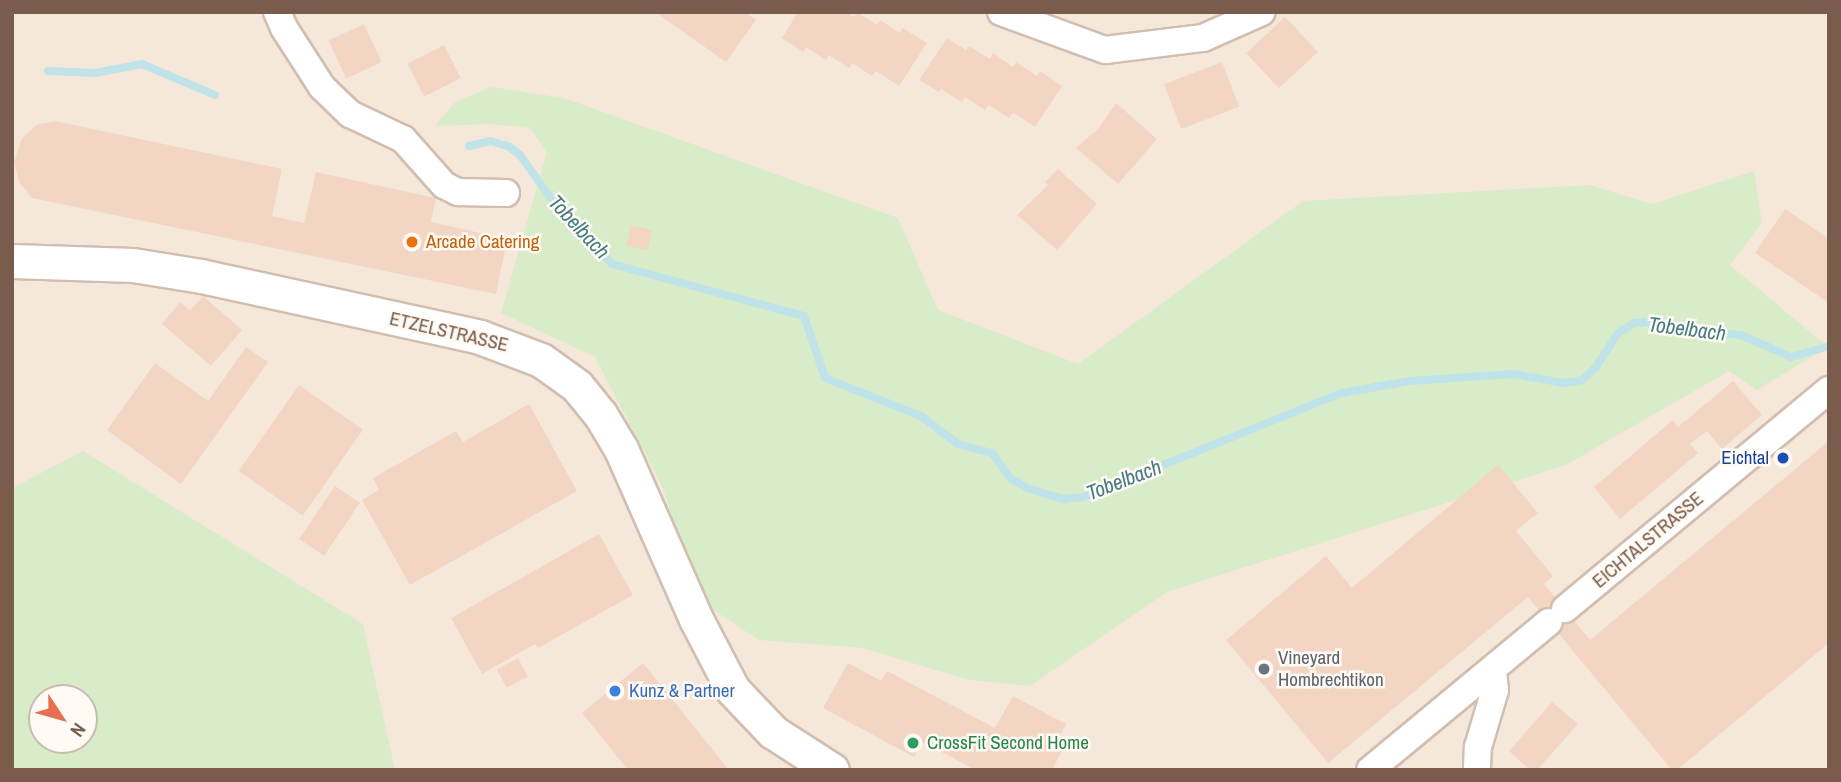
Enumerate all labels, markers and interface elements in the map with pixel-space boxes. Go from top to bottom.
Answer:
water label: Tobelbach [543,190,615,264]
place label: Arcade Catering [426,231,539,253]
marker: Arcade Catering [404,234,420,250]
street label: ETZELSTRASSE [387,307,511,357]
water label: Tobelbach [1647,312,1727,346]
place label: Eichtal [1721,447,1769,469]
marker: Eichtal [1775,450,1791,466]
water label: Tobelbach [1083,454,1165,506]
street label: EICHTALSTRASSE [1588,487,1708,593]
place label: Vineyard Hombrechtikon [1278,647,1384,691]
marker: Vineyard Hombrechtikon [1256,661,1272,677]
place label: Kunz & Partner [629,680,735,702]
marker: Kunz & Partner [607,683,623,699]
north arrow [28,684,98,754]
text: N [65,718,92,742]
place label: CrossFit Second Home [927,732,1089,754]
marker: CrossFit Second Home [905,735,921,751]

